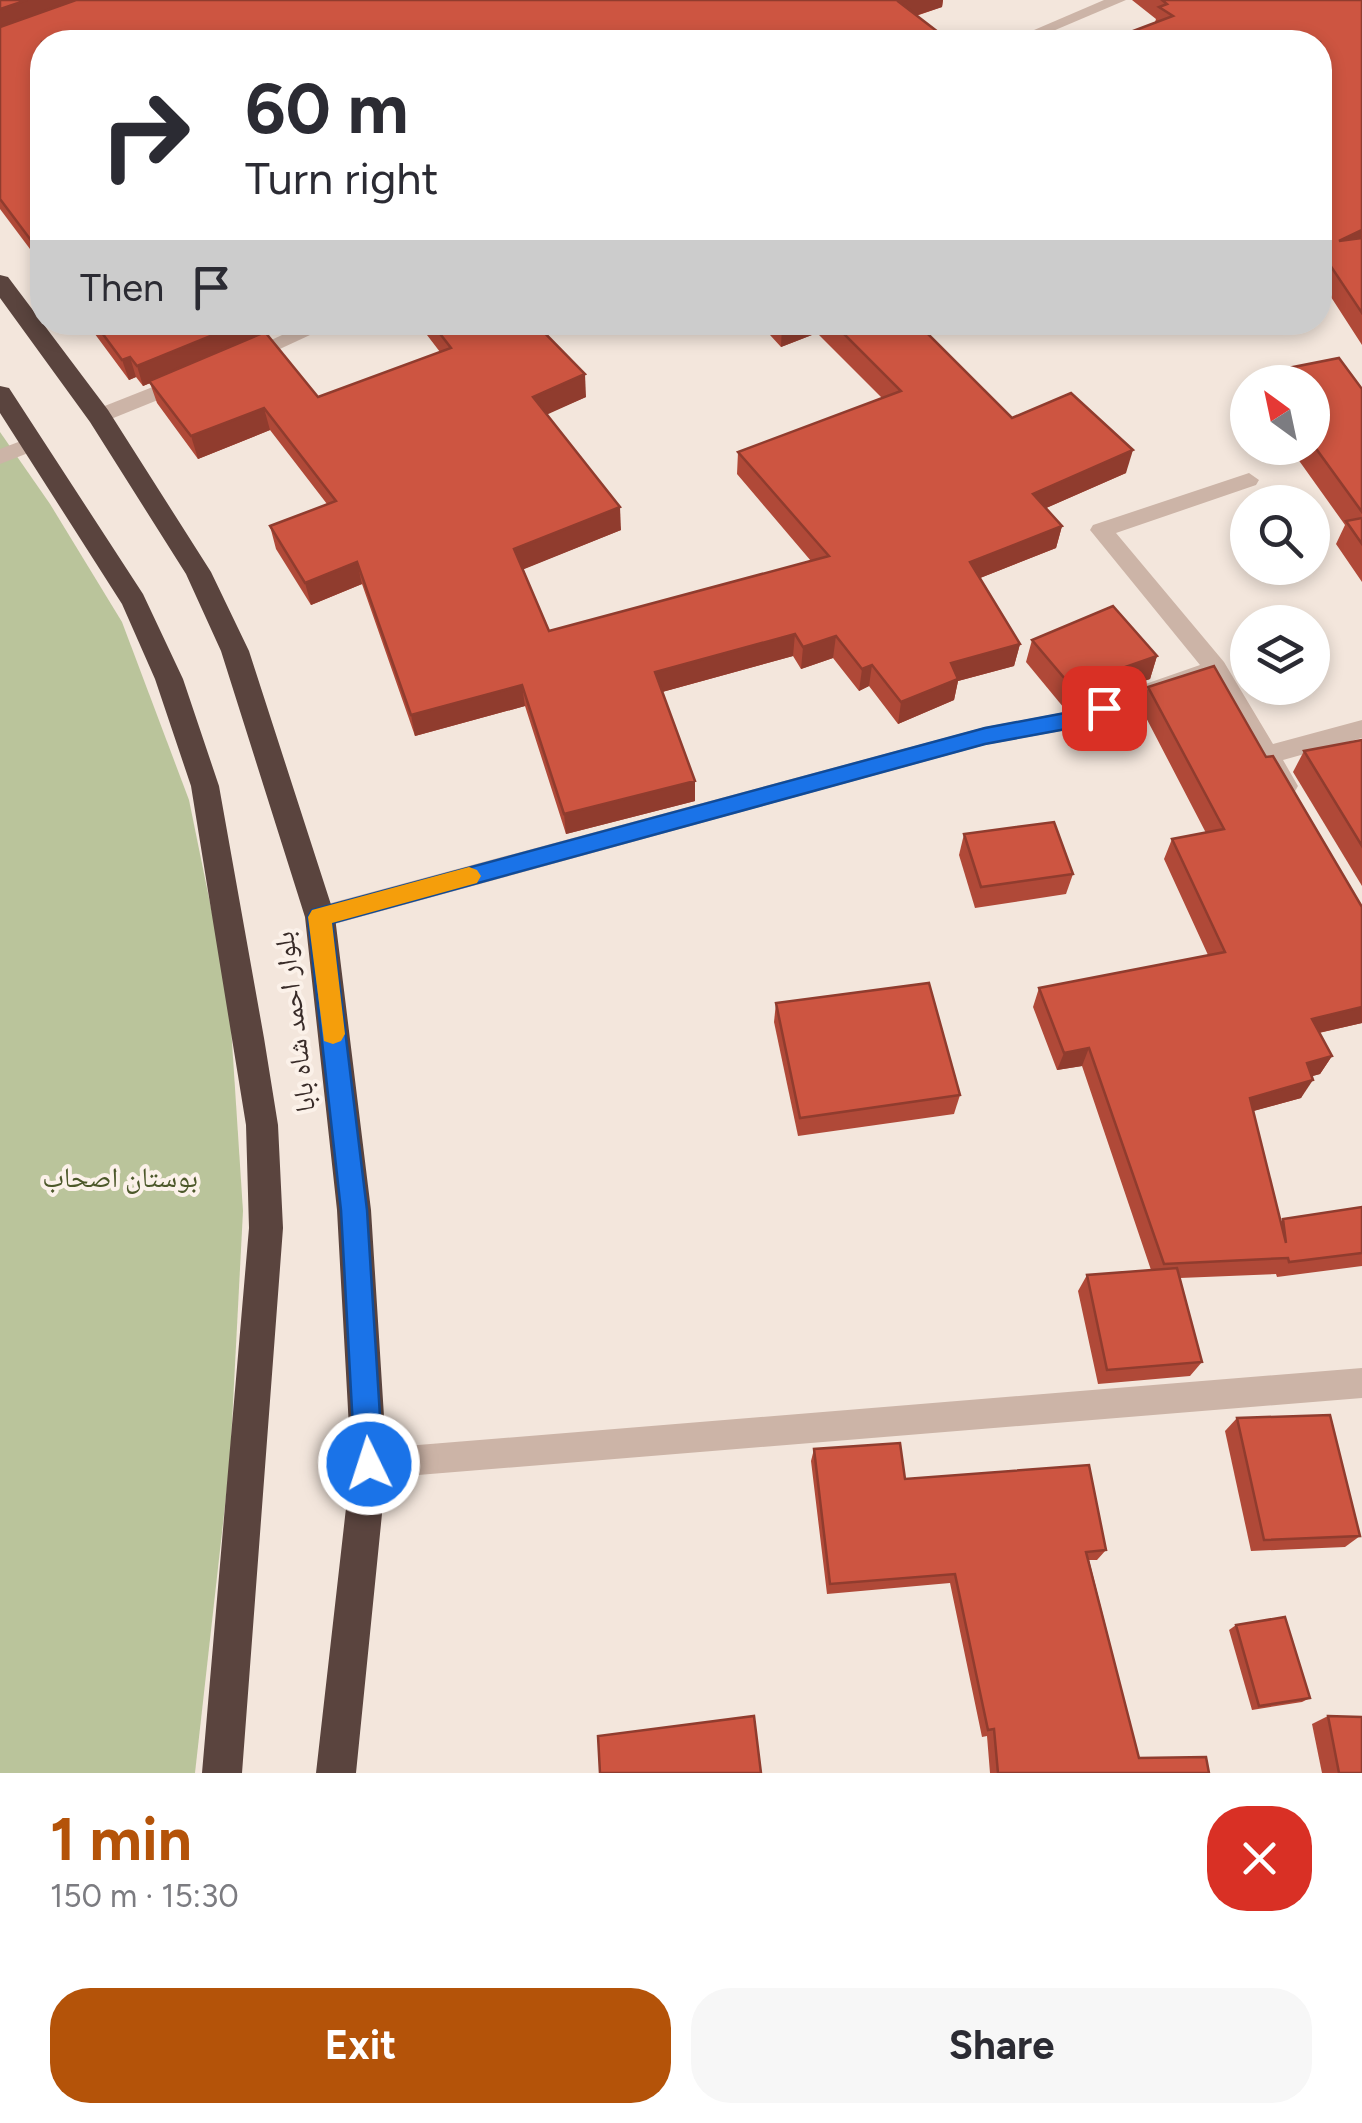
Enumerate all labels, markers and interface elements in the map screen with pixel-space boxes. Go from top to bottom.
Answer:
text: 60 m [245,66,409,151]
icon: right [80,70,210,200]
text: Turn right [245,151,438,205]
icon: arrive [184,260,239,315]
text: Then [80,265,164,311]
north arrow [1230,365,1330,465]
map controls [1230,365,1330,705]
button: search [1230,485,1330,585]
button: layers [1230,605,1330,705]
pin [1062,666,1147,751]
icon: arrive [1077,681,1132,736]
street label: بلوار احمد شاه بابا [266,930,322,1114]
park label: بوستان اصحاب [42,1160,198,1194]
position arrow [317,1412,421,1516]
text: 1 min [50,1803,192,1875]
button: close [1207,1806,1312,1911]
text: 150 m · 15:30 [50,1877,239,1915]
button: Exit [50,1988,671,2103]
button: Share [691,1988,1312,2103]

